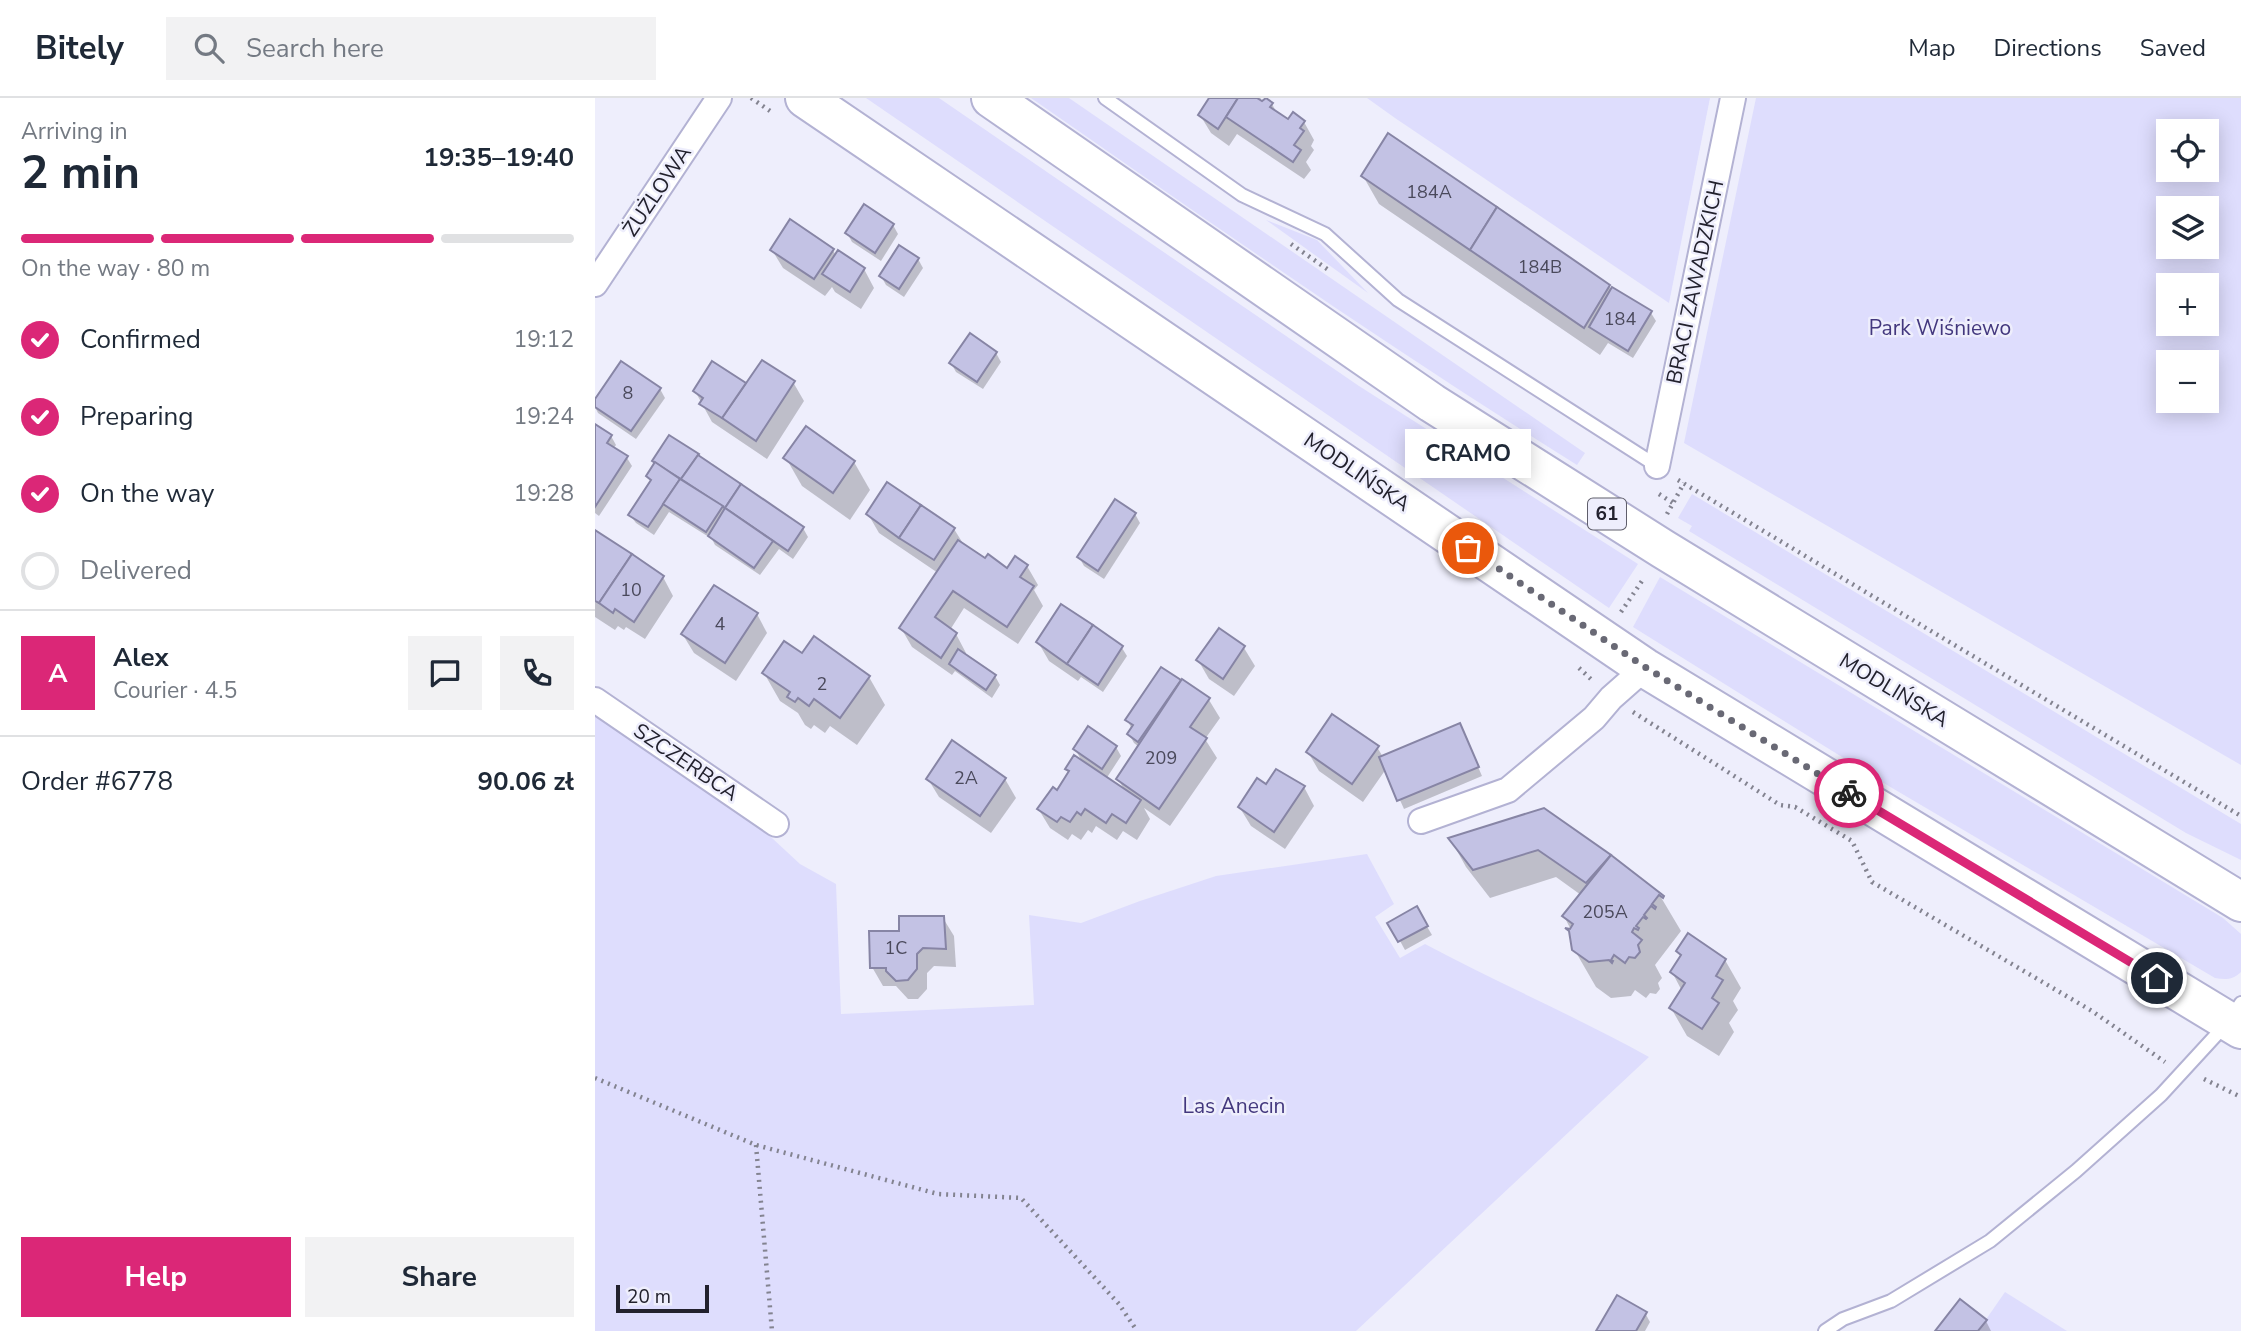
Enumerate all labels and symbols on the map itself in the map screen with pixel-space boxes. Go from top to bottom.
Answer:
street label: ŻUŻLOWA [616,140,698,242]
street label: BRACI ZAWADZKICH [1660,177,1730,387]
house number: 184A [1406,180,1452,204]
house number: 184B [1518,255,1562,279]
house number: 184 [1604,307,1636,331]
park label: Park Wiśniewo [1869,314,2011,342]
house number: 8 [623,381,633,405]
street label: MODLIŃSKA [1298,426,1416,518]
callout: CRAMO [1405,429,1531,478]
road number: 61 [1588,498,1626,530]
pin [1438,518,1498,578]
house number: 10 [620,578,642,602]
house number: 4 [715,612,726,636]
street label: MODLIŃSKA [1834,646,1954,734]
house number: 2 [817,672,827,696]
street label: SZCZERBCA [628,717,744,807]
house number: 209 [1145,746,1177,770]
courier [1814,758,1884,828]
house number: 2A [954,766,978,790]
house number: 205A [1582,900,1628,924]
house number: 1C [885,936,907,960]
pin [2127,948,2187,1008]
park label: Las Anecin [1183,1092,1285,1120]
scale bar [616,1282,709,1314]

